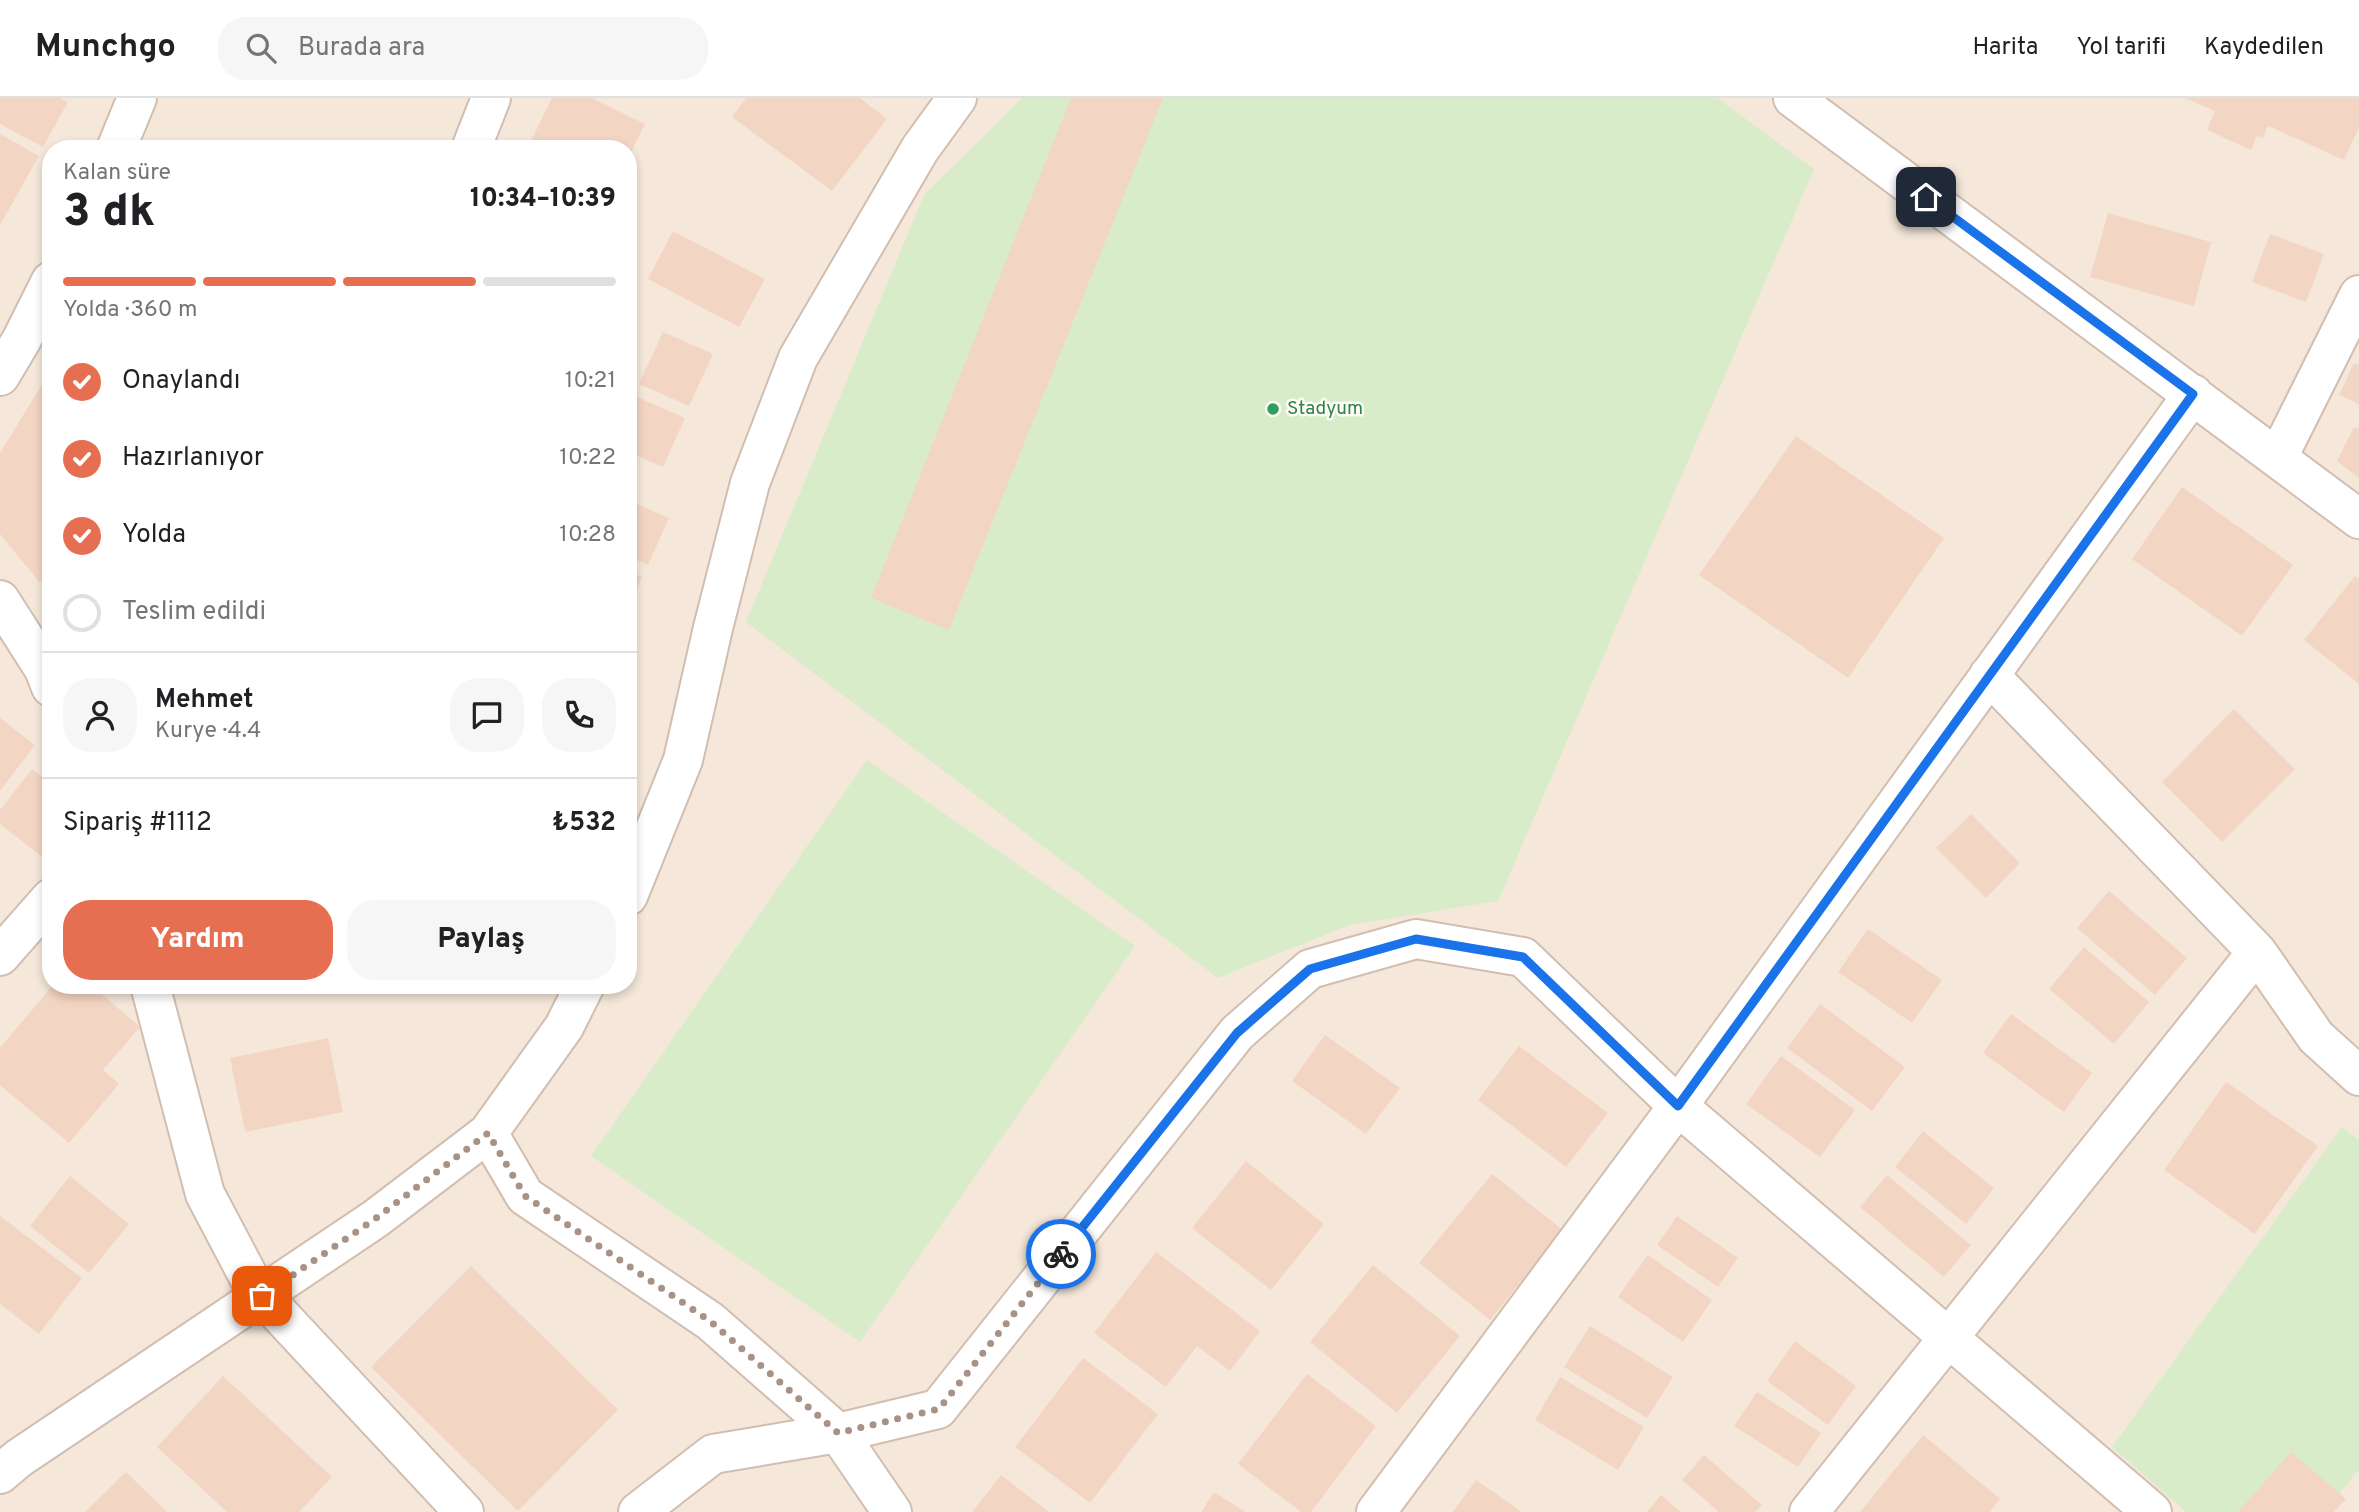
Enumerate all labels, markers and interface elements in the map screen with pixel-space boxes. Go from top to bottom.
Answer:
search box [218,17,708,80]
text: Munchgo [35,27,176,69]
icon: search [242,29,280,67]
text: Burada ara [298,32,425,65]
text: Harita [1973,33,2038,63]
text: Yol tarifi [2076,33,2166,63]
text: Kaydedilen [2204,33,2324,63]
text: Kalan süre [63,159,171,188]
pin [1896,167,1956,227]
icon: home [1907,178,1945,216]
text: 10:34–10:39 [470,183,616,216]
text: 3 dk [63,184,155,243]
text: Yolda · 360 m [63,296,197,325]
icon: check [63,363,101,401]
text: Onaylandı [122,365,240,398]
text: 10:21 [565,367,616,396]
place label: Stadyum [1287,397,1363,421]
marker: Stadyum [1265,401,1281,417]
icon: check [63,440,101,478]
text: Hazırlanıyor [122,442,264,475]
text: 10:22 [559,444,616,473]
icon: check [63,517,101,555]
text: Yolda [122,519,186,552]
text: 10:28 [559,521,616,550]
text: Teslim edildi [122,596,266,629]
button: person [63,678,137,752]
button: chat [450,678,524,752]
button: phone [542,678,616,752]
text: Mehmet [155,684,254,717]
text: Kurye · 4.4 [155,717,261,746]
text: Sipariş #1112 [63,807,212,840]
text: ₺532 [552,807,616,840]
button: Yardım [63,900,333,980]
button: Paylaş [347,900,616,980]
courier [1026,1219,1096,1289]
icon: bike [1042,1235,1080,1273]
pin [232,1266,292,1326]
icon: bag [243,1277,281,1315]

